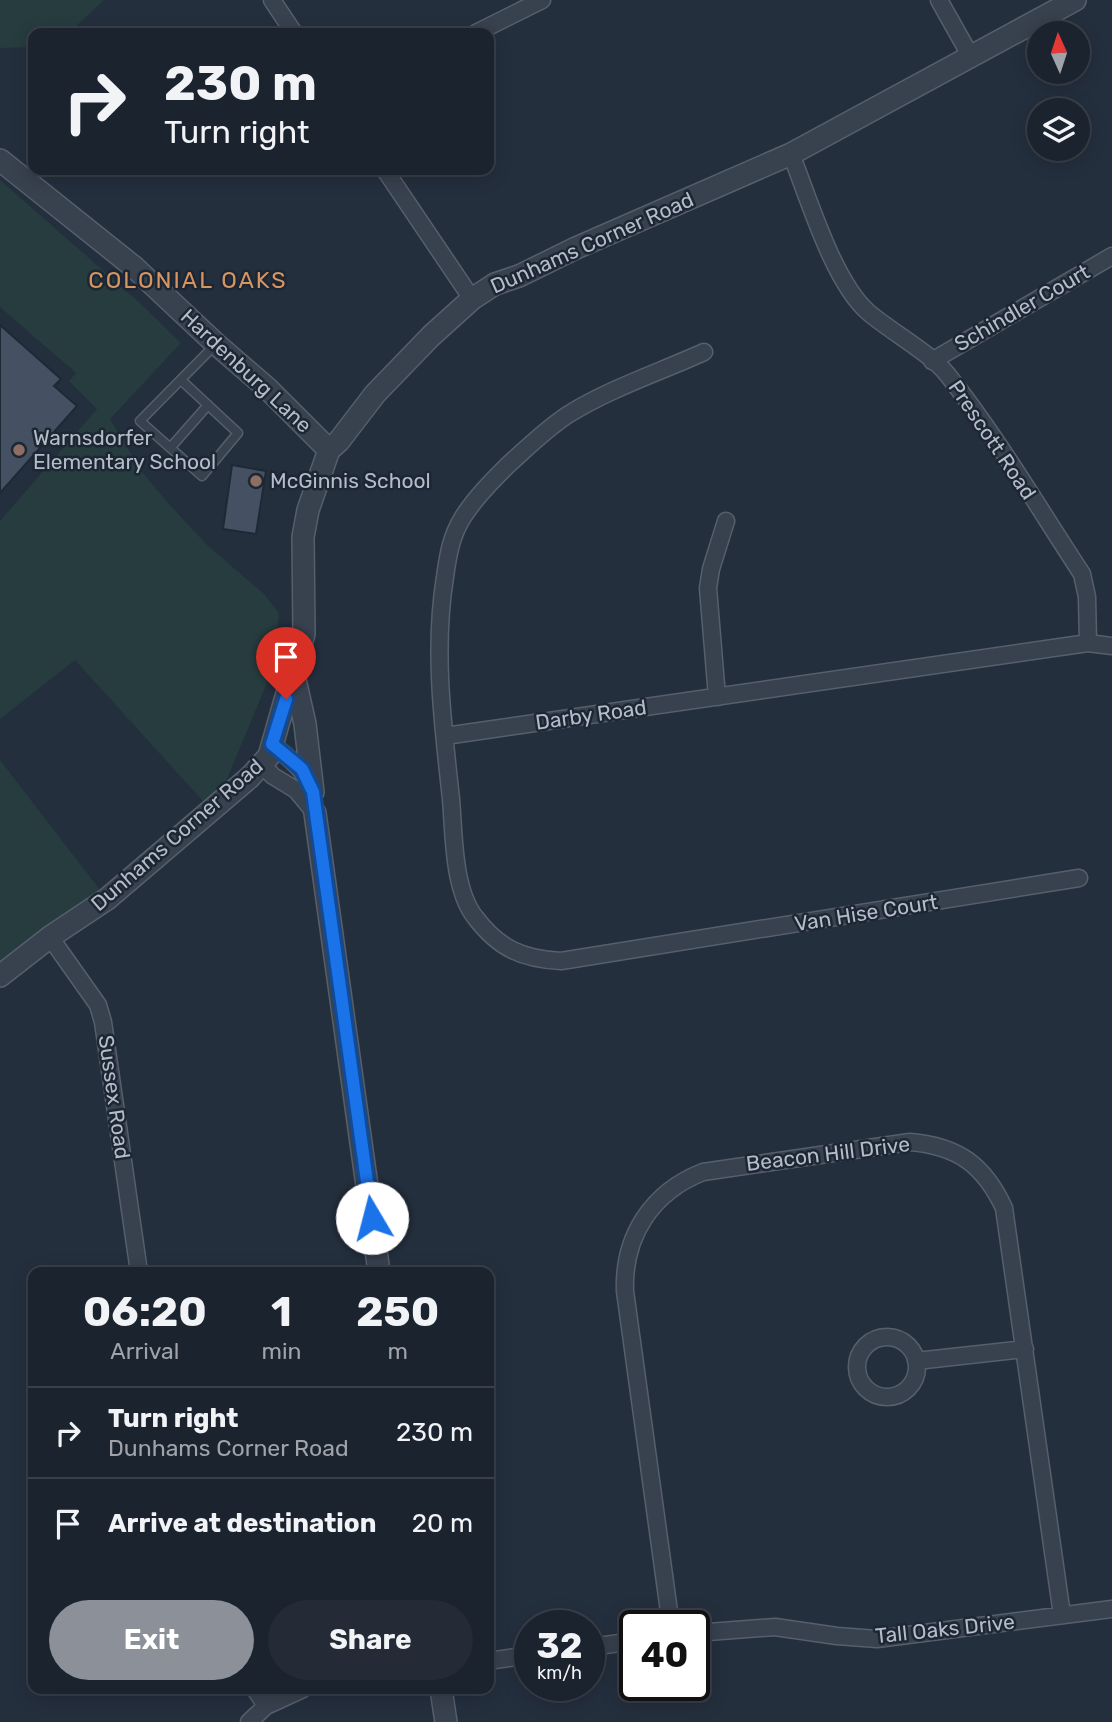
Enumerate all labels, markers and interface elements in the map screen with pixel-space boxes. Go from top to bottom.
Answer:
north arrow [1027,21,1090,84]
map controls [1027,21,1090,161]
text: 230 m [164,54,317,112]
icon: right [49,56,140,147]
button: layers [1027,98,1090,161]
text: Turn right [164,113,309,151]
street label: Dunhams Corner Road [486,186,697,299]
street label: Schindler Court [950,259,1094,356]
district label: COLONIAL OAKS [88,266,288,294]
street label: Hardenburg Lane [176,304,317,438]
street label: Prescott Road [943,375,1042,504]
place label: Warnsdorfer Elementary School [33,425,216,474]
marker: Warnsdorfer Elementary School [11,442,27,458]
place label: McGinnis School [270,468,431,493]
marker: McGinnis School [248,473,264,489]
pin [256,627,316,699]
icon: arrive [267,638,305,676]
street label: Darby Road [534,694,648,735]
street label: Dunhams Corner Road [86,753,268,916]
street label: Van Hise Court [793,889,939,936]
street label: Sussex Road [93,1033,136,1161]
street label: Beacon Hill Drive [745,1131,911,1176]
position arrow [335,1181,409,1255]
text: 06:20 [83,1287,207,1337]
text: 1 [271,1287,292,1337]
text: 250 [356,1287,439,1337]
text: Arrival [110,1337,179,1365]
text: min [262,1337,301,1365]
text: m [388,1337,408,1365]
text: Turn right [108,1403,238,1434]
icon: right [49,1414,87,1452]
text: 230 m [396,1417,473,1448]
text: Dunhams Corner Road [108,1434,349,1462]
icon: arrive [49,1505,87,1543]
text: Arrive at destination [108,1508,376,1539]
text: 20 m [412,1508,473,1539]
button: Exit [49,1600,254,1680]
button: Share [268,1600,473,1680]
street label: Tall Oaks Drive [874,1609,1016,1648]
speed limit sign: 40 [619,1610,710,1701]
text: 32 [537,1625,582,1667]
text: km/h [537,1662,582,1684]

